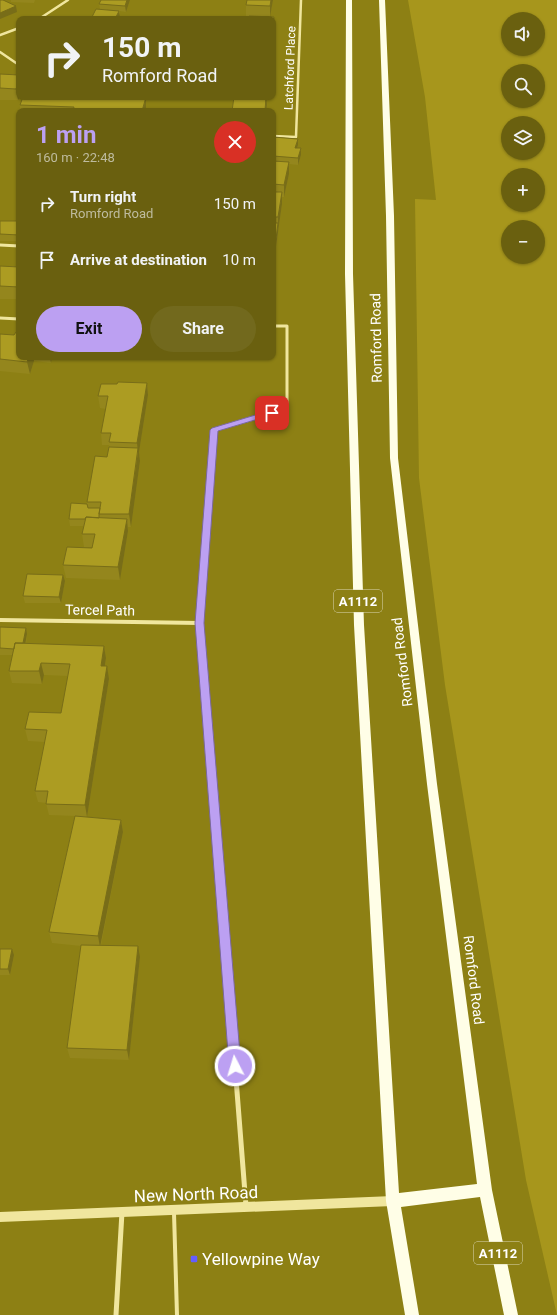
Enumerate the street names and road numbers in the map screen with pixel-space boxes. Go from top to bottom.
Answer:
street label: Latchford Place [282,26,298,110]
street label: Romford Road [367,293,385,383]
road number: A1112 [334,590,382,612]
street label: Tercel Path [65,601,135,619]
street label: Romford Road [389,616,415,708]
street label: Romford Road [461,934,487,1026]
street label: New North Road [134,1182,258,1206]
road number: A1112 [474,1242,522,1264]

